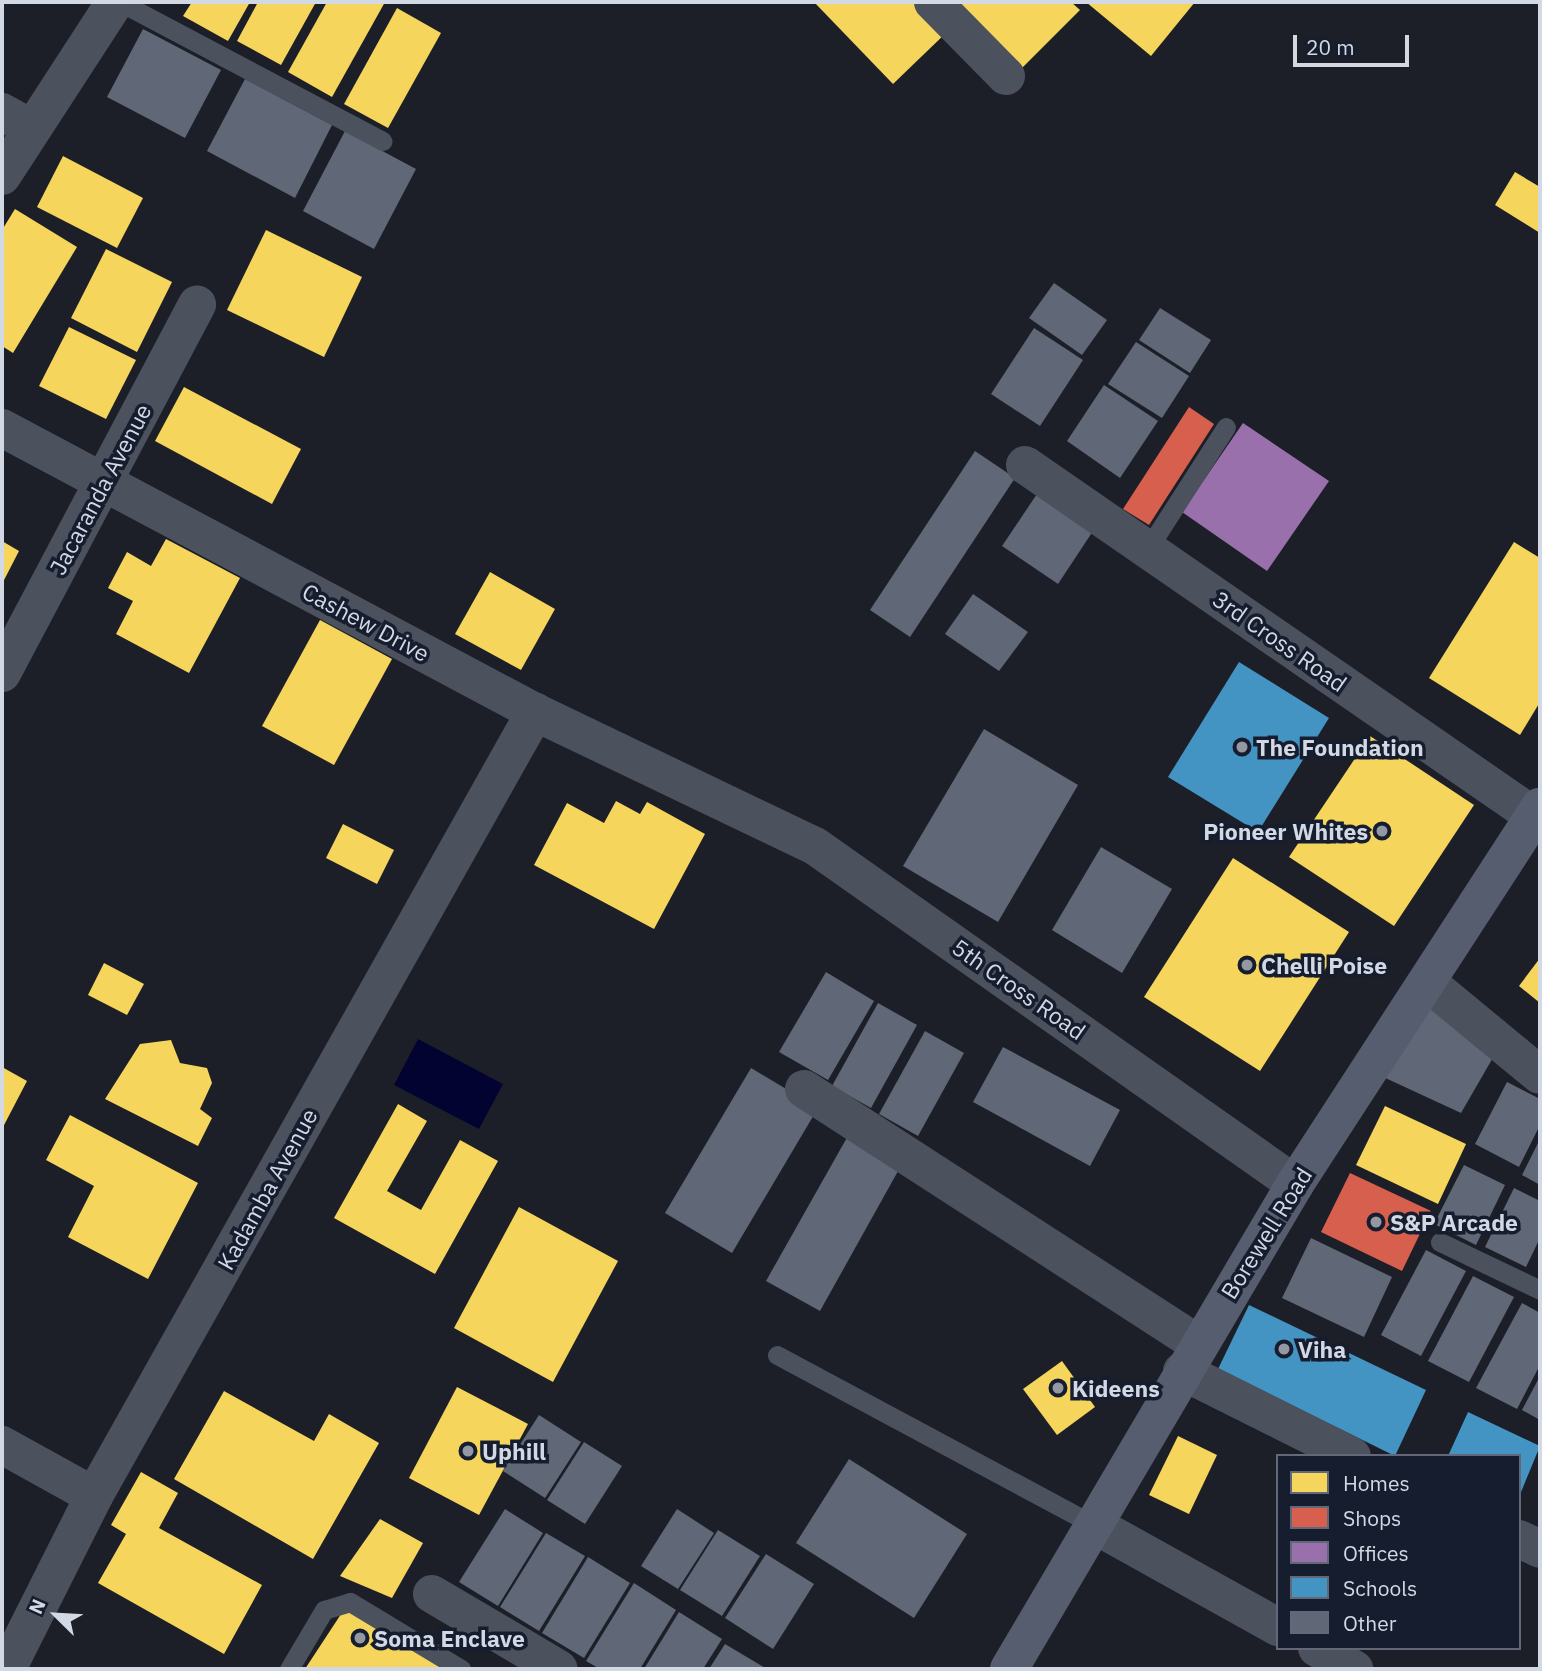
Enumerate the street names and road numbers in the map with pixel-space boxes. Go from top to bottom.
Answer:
street label: Jacaranda Avenue [43,399,157,579]
street label: Cashew Drive [298,577,434,667]
street label: 3rd Cross Road [1208,585,1352,697]
street label: 5th Cross Road [947,933,1091,1045]
street label: Kadamba Avenue [211,1104,323,1274]
street label: Borewell Road [1215,1162,1317,1304]

